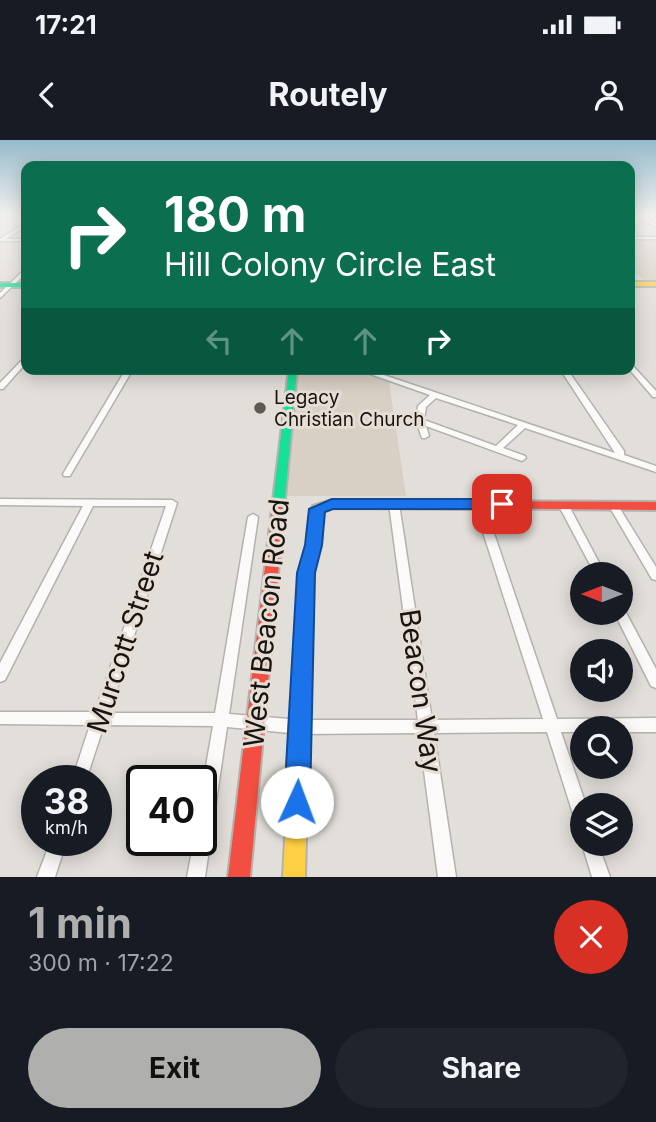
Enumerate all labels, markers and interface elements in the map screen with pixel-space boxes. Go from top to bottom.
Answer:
text: 17:21 [35,9,97,40]
text: Routely [269,75,387,114]
icon: back [28,76,66,114]
icon: person [590,76,628,114]
text: 180 m [164,185,306,244]
icon: right [49,189,140,280]
text: Hill Colony Circle East [164,245,496,284]
icon: left [200,322,238,360]
icon: ahead [273,322,311,360]
icon: ahead [346,322,384,360]
icon: right [419,322,457,360]
place label: Legacy Christian Church [274,386,425,431]
marker: Legacy Christian Church [252,400,268,416]
pin [472,474,532,534]
icon: arrive [483,485,521,523]
street label: West Beacon Road [236,497,296,749]
street label: Murcott Street [80,547,170,737]
north arrow [570,562,634,625]
map controls [570,562,633,856]
street label: Beacon Way [393,607,449,775]
button: sound [570,639,633,702]
button: search [570,716,633,779]
speed limit sign: 40 [126,765,217,856]
position arrow [260,765,334,839]
text: 38 [44,780,89,822]
button: layers [570,793,633,856]
text: km/h [45,817,88,838]
text: 1 min [28,897,132,948]
button: close [554,900,628,974]
text: 300 m · 17:22 [28,949,174,977]
button: Exit [28,1028,321,1108]
button: Share [335,1028,628,1108]

